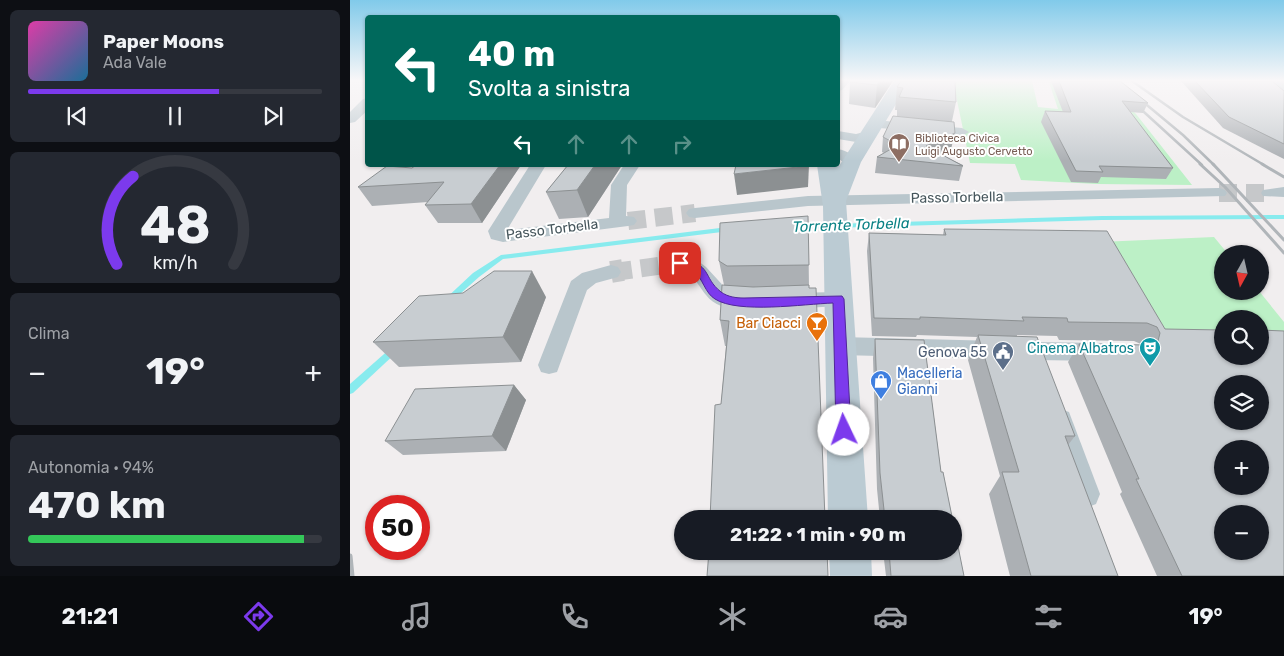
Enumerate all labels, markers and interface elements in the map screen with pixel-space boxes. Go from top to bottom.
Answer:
text: Paper Moons [103,30,224,53]
text: 40 m [468,33,555,75]
icon: left [385,35,450,100]
text: Ada Vale [103,53,167,72]
text: Svolta a sinistra [468,75,630,102]
icon: previous [63,102,91,130]
icon: pause [161,102,189,130]
icon: next [259,102,287,130]
icon: left [509,130,537,158]
icon: ahead [562,130,590,158]
icon: ahead [615,130,643,158]
icon: right [668,130,696,158]
library icon: Biblioteca Civica Luigi Augusto Cervetto [887,132,911,163]
place label: Biblioteca Civica Luigi Augusto Cervetto [915,132,1033,158]
street label: Passo Torbella [910,188,1004,207]
text: 48 [140,194,210,256]
water label: Torrente Torbella [792,214,910,236]
street label: Passo Torbella [505,215,599,244]
pin [659,242,701,284]
north arrow [1214,245,1269,300]
map controls [1214,245,1269,560]
icon: arrive [666,249,694,277]
text: km/h [153,252,197,273]
button: search [1214,310,1269,365]
bar icon: Bar Ciacci [805,311,829,342]
place label: Bar Ciacci [736,315,801,332]
text: Clima [28,324,69,343]
theatre icon: Cinema Albatros [1138,336,1162,367]
public building icon: Genova 55 [991,340,1015,371]
place label: Cinema Albatros [1027,340,1134,357]
place label: Genova 55 [918,344,987,361]
text: 19° [146,348,205,394]
text: − [28,356,46,389]
text: + [305,356,322,389]
place label: Macelleria Gianni [897,365,963,398]
shop icon: Macelleria Gianni [869,369,893,400]
button: layers [1214,375,1269,430]
position arrow [817,403,869,455]
button: + [1214,440,1269,495]
text: Autonomia · 94% [28,458,154,477]
text: 470 km [28,482,166,528]
speed limit sign: 50 [365,495,430,560]
button: − [1214,505,1269,560]
text: 21:22 · 1 min · 90 m [730,523,906,546]
icon: directions [241,599,276,634]
icon: music [399,599,434,634]
icon: phone [557,599,592,634]
icon: climate [715,599,750,634]
icon: car [873,599,908,634]
icon: filters [1031,599,1066,634]
text: 21:21 [61,603,118,630]
text: 19° [1188,603,1223,630]

